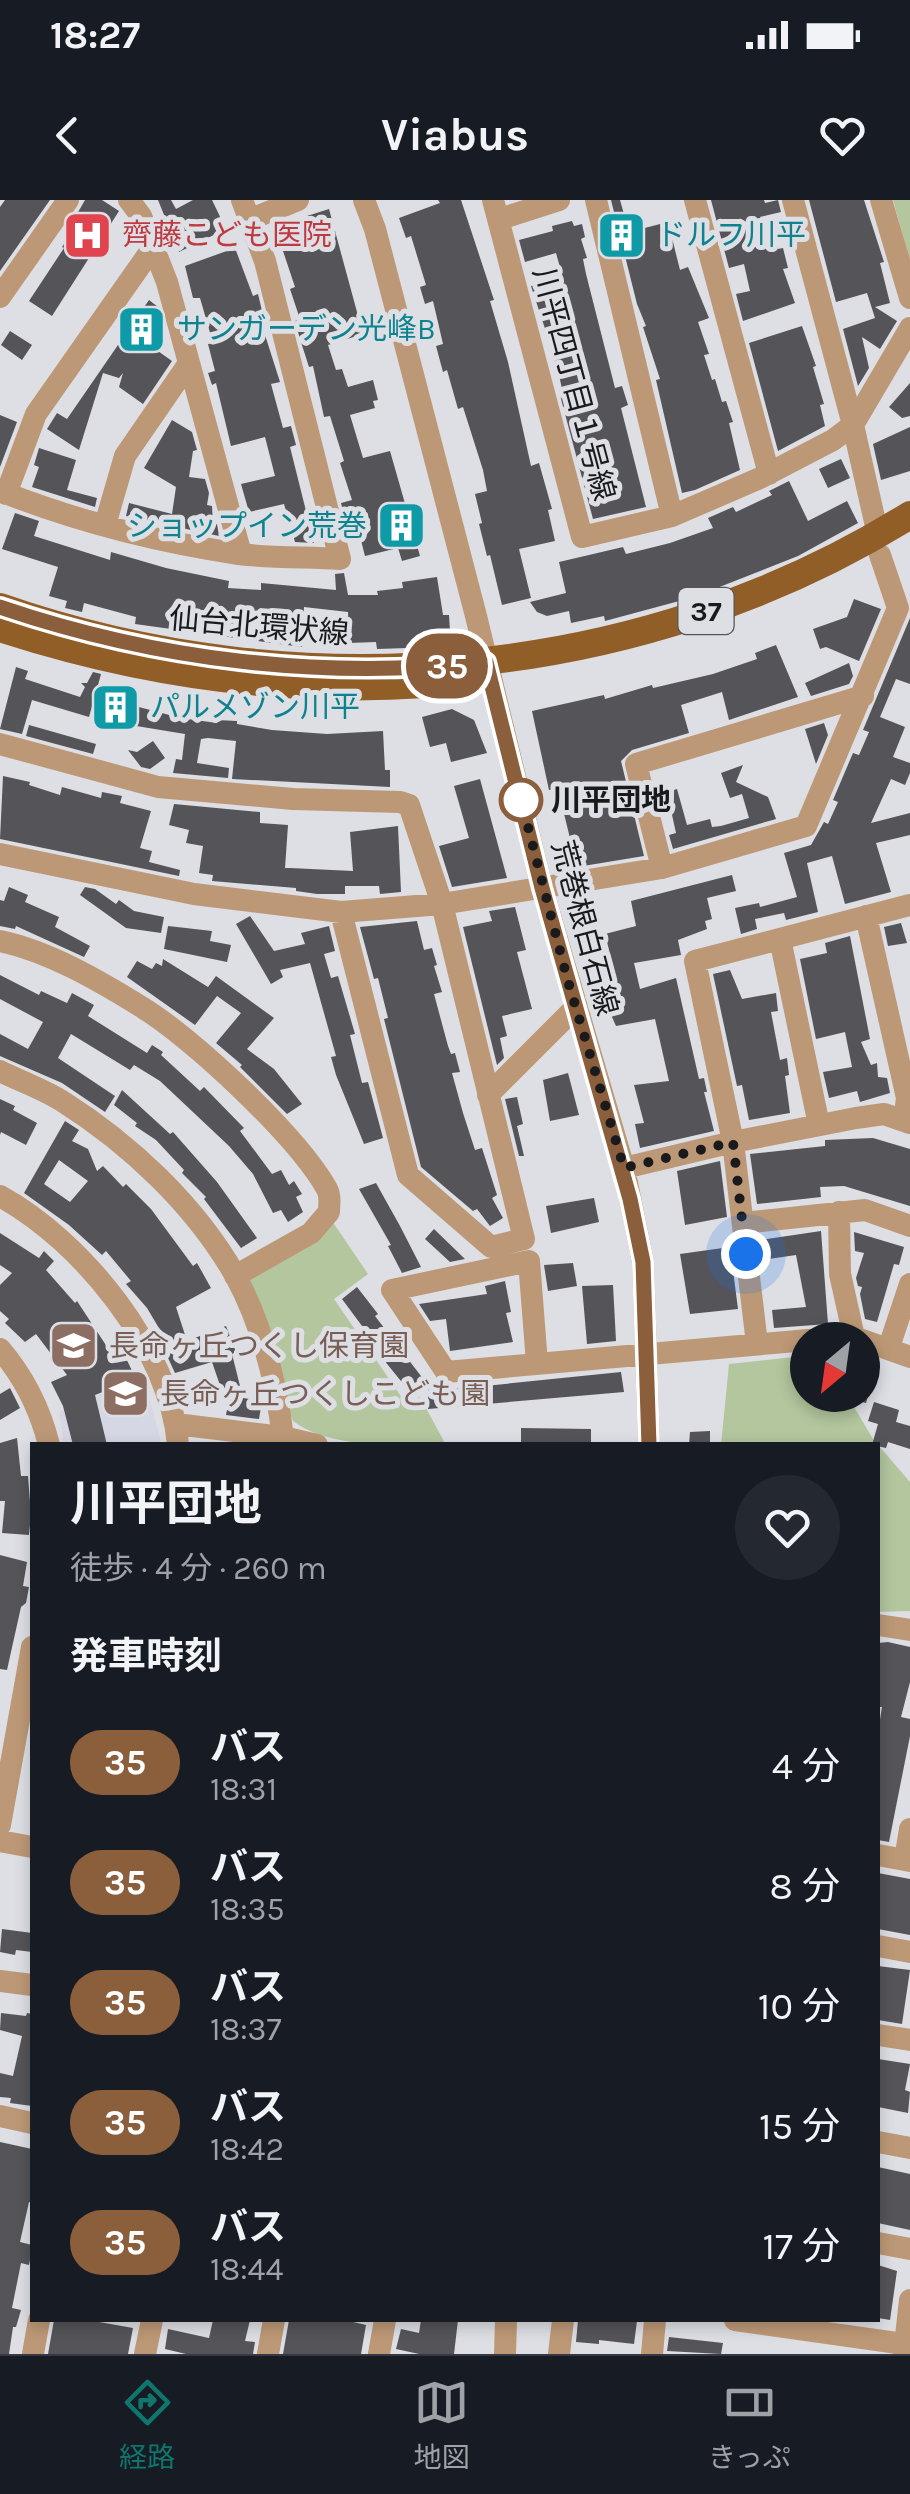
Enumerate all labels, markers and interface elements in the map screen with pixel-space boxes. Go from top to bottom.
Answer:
text: 18:27 [50,13,140,58]
icon: back [40,108,95,163]
icon: heart [815,108,870,163]
text: Viabus [381,109,529,161]
hospital icon: 齊藤こども医院 [61,209,113,261]
building icon: ドルフ川平 [595,209,647,261]
place label: 齊藤こども医院 [122,217,332,253]
place label: ドルフ川平 [656,217,806,253]
street label: 川平四丁目１号線 [526,263,622,505]
building icon: サンガーデン光峰B [116,303,168,355]
place label: サンガーデン光峰B [177,311,436,347]
building icon: ショップイン荒巻 [376,500,428,552]
place label: ショップイン荒巻 [127,508,367,544]
road number: 37 [678,588,734,634]
street label: 仙台北環状線 [168,600,350,652]
line badge: 35 [402,634,492,698]
text: 35 [426,646,468,687]
building icon: パルメゾン川平 [89,681,141,733]
place label: パルメゾン川平 [150,689,360,725]
marker: 川平団地 [500,779,542,821]
place label: 川平団地 [551,782,671,818]
street label: 荒巻根白石線 [544,836,626,1020]
your location [721,1229,771,1279]
school or university icon: 長命ヶ丘つくし保育園 [48,1320,100,1372]
north arrow [790,1322,880,1412]
map controls [790,1322,880,1412]
place label: 長命ヶ丘つくし保育園 [109,1328,409,1364]
school or university icon: 長命ヶ丘つくしこども園 [99,1368,151,1420]
place label: 長命ヶ丘つくしこども園 [160,1376,490,1412]
button: heart [735,1475,840,1580]
text: 川平団地 [70,1476,262,1532]
text: 徒歩 · 4 分 · 260 m [70,1550,327,1587]
text: 発車時刻 [70,1634,222,1679]
text: バス [210,1725,286,1770]
text: 35 [104,1742,146,1783]
text: 4 分 [772,1744,840,1789]
text: 18:31 [210,1771,277,1808]
text: バス [210,1845,286,1890]
text: 35 [104,1862,146,1903]
text: 8 分 [770,1864,840,1909]
text: 18:35 [210,1891,285,1928]
text: バス [210,1965,286,2010]
text: 35 [104,1982,146,2023]
text: 10 分 [758,1984,840,2029]
text: 18:37 [210,2011,282,2048]
text: バス [210,2085,286,2130]
text: 35 [104,2102,146,2143]
text: 15 分 [759,2104,840,2149]
text: 18:42 [210,2131,284,2168]
text: バス [210,2205,286,2250]
text: 35 [104,2222,146,2263]
text: 17 分 [763,2224,840,2269]
text: 18:44 [210,2251,283,2288]
tab: 経路 [119,2375,175,2475]
tab: 地図 [414,2375,470,2475]
tab: きっぷ [708,2375,791,2475]

